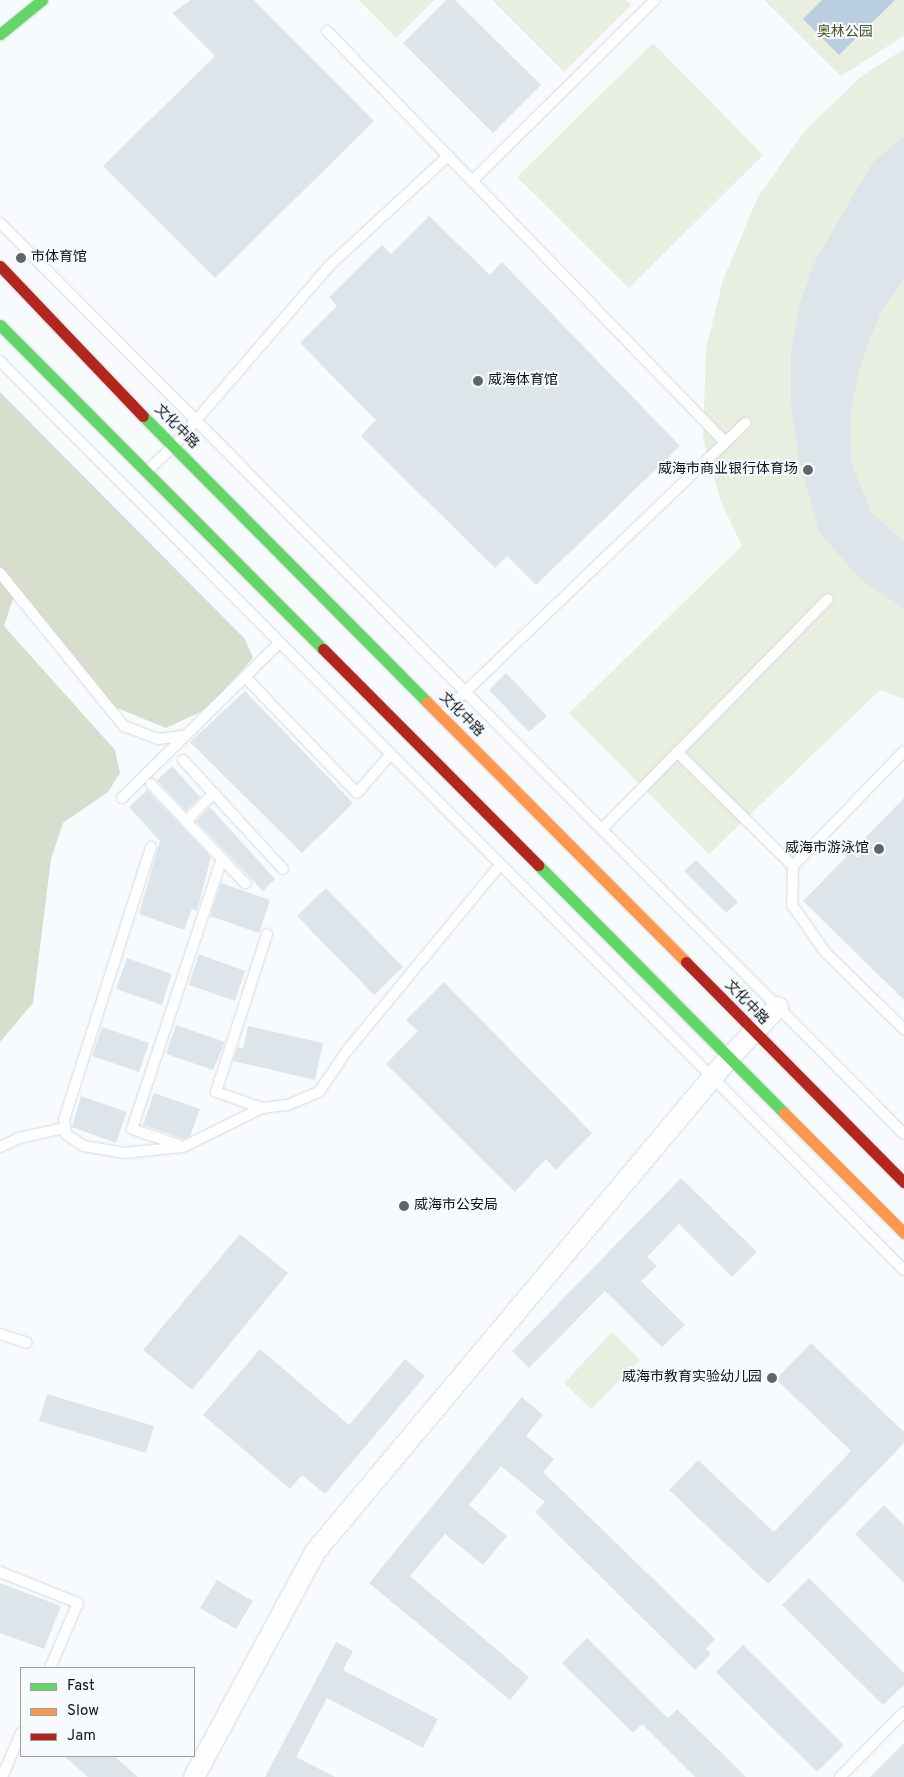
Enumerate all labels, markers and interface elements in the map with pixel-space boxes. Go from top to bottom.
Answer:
park label: 奥林公园 [817,25,873,41]
place label: 市体育馆 [31,250,87,266]
marker: 市体育馆 [15,252,27,264]
place label: 威海体育馆 [488,373,558,389]
marker: 威海体育馆 [472,375,484,387]
street label: 文化中路 [150,401,202,453]
place label: 威海市商业银行体育场 [658,462,798,478]
marker: 威海市商业银行体育场 [802,464,814,476]
street label: 文化中路 [435,689,487,741]
place label: 威海市游泳馆 [785,841,869,857]
marker: 威海市游泳馆 [873,843,885,855]
street label: 文化中路 [721,977,771,1029]
place label: 威海市公安局 [414,1198,498,1214]
marker: 威海市公安局 [398,1200,410,1212]
place label: 威海市教育实验幼儿园 [622,1370,762,1386]
marker: 威海市教育实验幼儿园 [766,1372,778,1384]
legend [20,1667,195,1757]
text: Fast [67,1677,95,1696]
text: Slow [67,1702,99,1721]
text: Jam [67,1727,96,1746]

